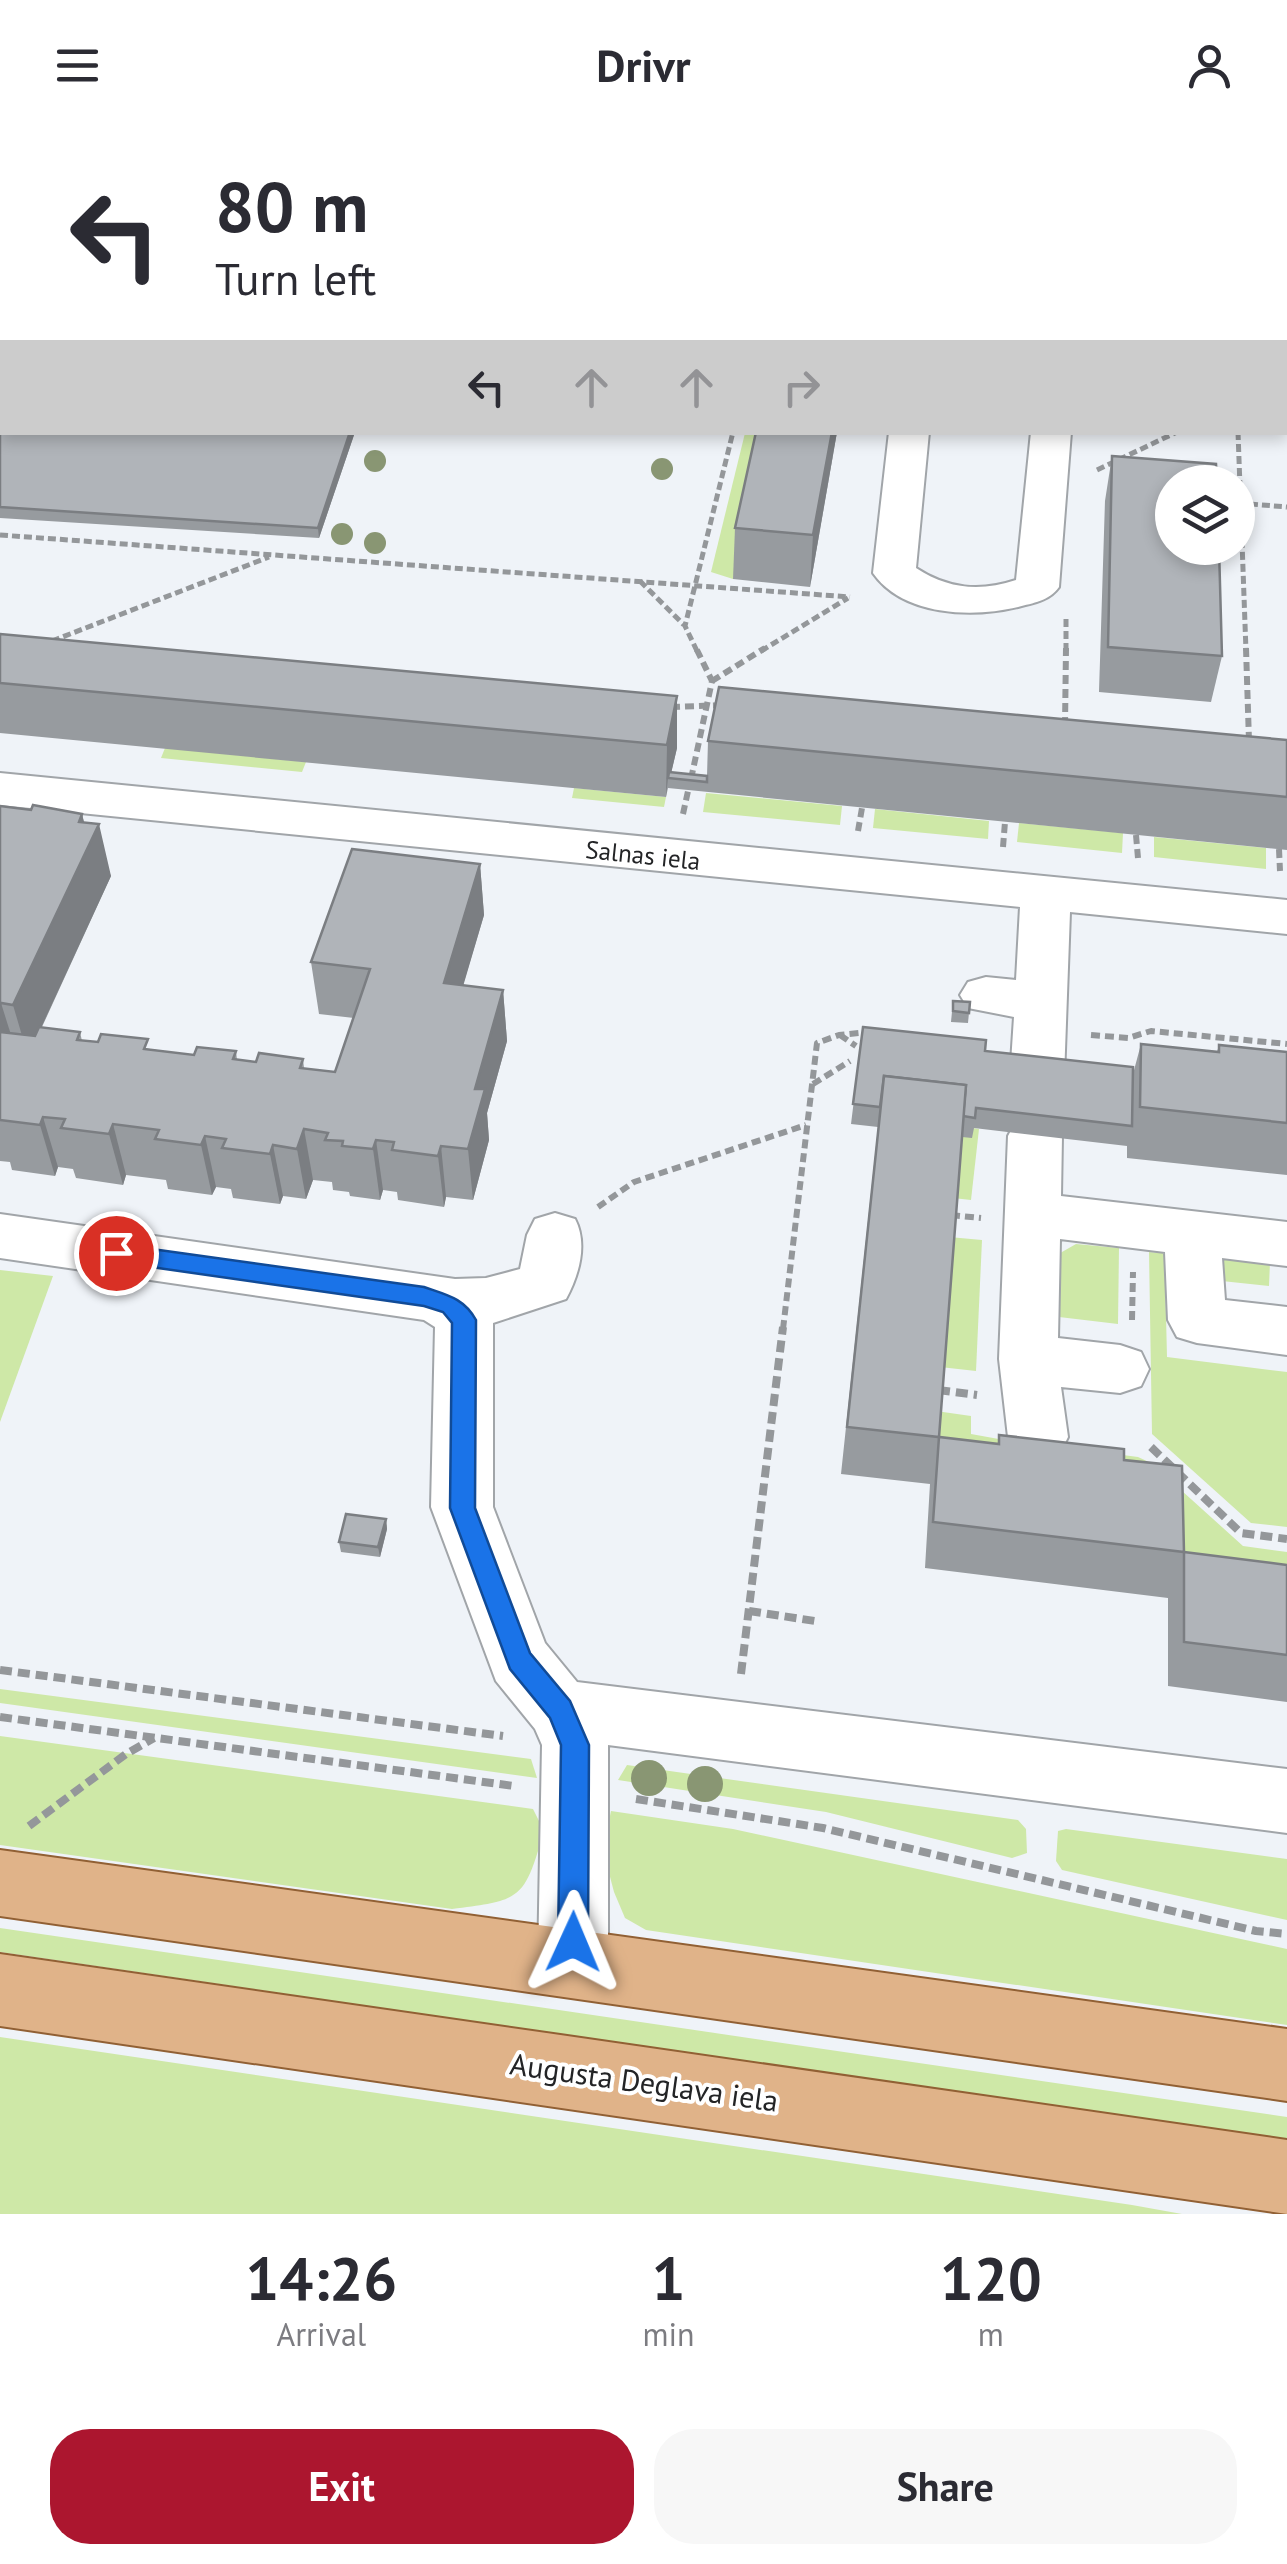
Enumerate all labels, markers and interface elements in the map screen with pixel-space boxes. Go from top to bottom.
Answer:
text: Drivr [596,36,691,94]
icon: menu [50,38,105,93]
icon: person [1182,38,1237,93]
text: 80 m [215,161,368,251]
icon: left [50,170,180,300]
text: Turn left [215,249,376,307]
icon: left [459,360,514,415]
icon: ahead [564,360,619,415]
icon: ahead [669,360,724,415]
icon: right [774,360,829,415]
map controls [1155,465,1255,565]
button: layers [1155,465,1255,565]
street label: Salnas iela [584,833,702,877]
pin [74,1211,159,1296]
icon: arrive [89,1226,144,1281]
position arrow [521,1890,625,1994]
street label: Augusta Deglava iela [508,2043,781,2120]
text: 14:26 [245,2239,397,2317]
text: 1 [652,2239,686,2317]
text: 120 [940,2239,1042,2317]
text: Arrival [276,2313,366,2355]
text: min [643,2313,695,2355]
text: m [978,2313,1004,2355]
button: Exit [50,2429,634,2544]
button: Share [654,2429,1237,2544]

